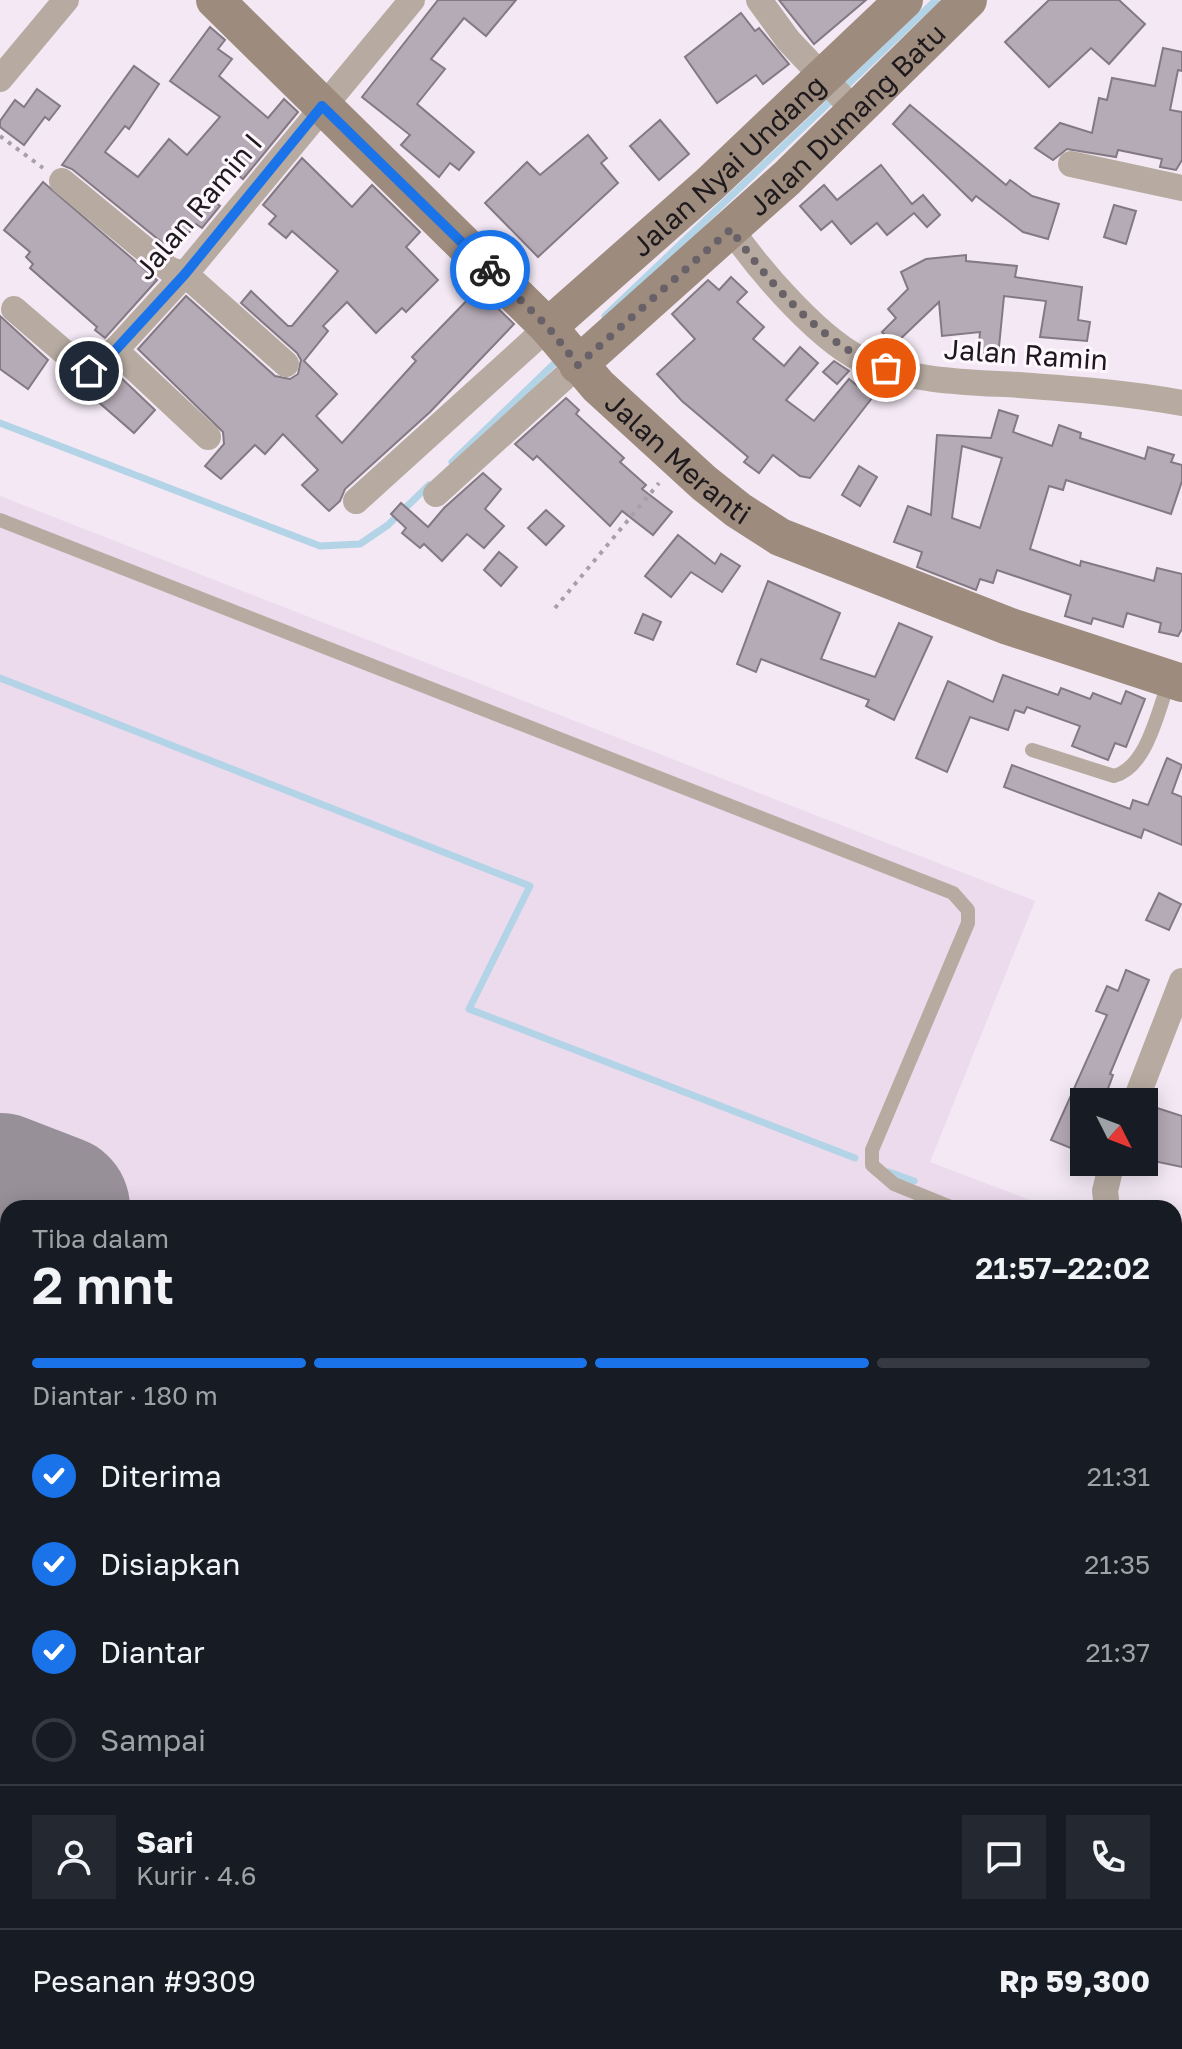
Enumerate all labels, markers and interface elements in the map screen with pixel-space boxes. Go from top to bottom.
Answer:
street label: Jalan Dumang Batu [741,16,951,222]
street label: Jalan Nyai Undang [624,67,832,263]
street label: Jalan Ramin I [127,126,269,286]
courier [450,230,530,310]
icon: bike [468,248,512,292]
street label: Jalan Ramin [943,332,1109,376]
pin [852,334,920,402]
pin [55,337,123,405]
icon: bag [864,346,908,390]
icon: home [67,349,111,393]
street label: Jalan Meranti [599,385,757,531]
north arrow [1070,1088,1158,1176]
map controls [1070,1088,1158,1176]
text: Tiba dalam [32,1223,169,1254]
text: 21:57–22:02 [975,1250,1150,1286]
text: 2 mnt [32,1253,174,1315]
text: Diantar · 180 m [32,1380,218,1411]
icon: check [32,1454,76,1498]
text: Diterima [100,1458,222,1494]
text: 21:31 [1087,1461,1150,1492]
icon: check [32,1542,76,1586]
text: Disiapkan [100,1546,240,1582]
text: 21:35 [1084,1549,1150,1580]
icon: check [32,1630,76,1674]
text: Diantar [100,1634,205,1670]
text: 21:37 [1086,1637,1150,1668]
text: Sampai [100,1722,206,1758]
button: person [32,1815,116,1899]
button: chat [962,1815,1046,1899]
button: phone [1066,1815,1150,1899]
text: Sari [136,1824,193,1860]
text: Kurir · 4.6 [136,1860,257,1891]
text: Pesanan #9309 [32,1963,256,1999]
text: Rp 59,300 [999,1963,1150,1999]

